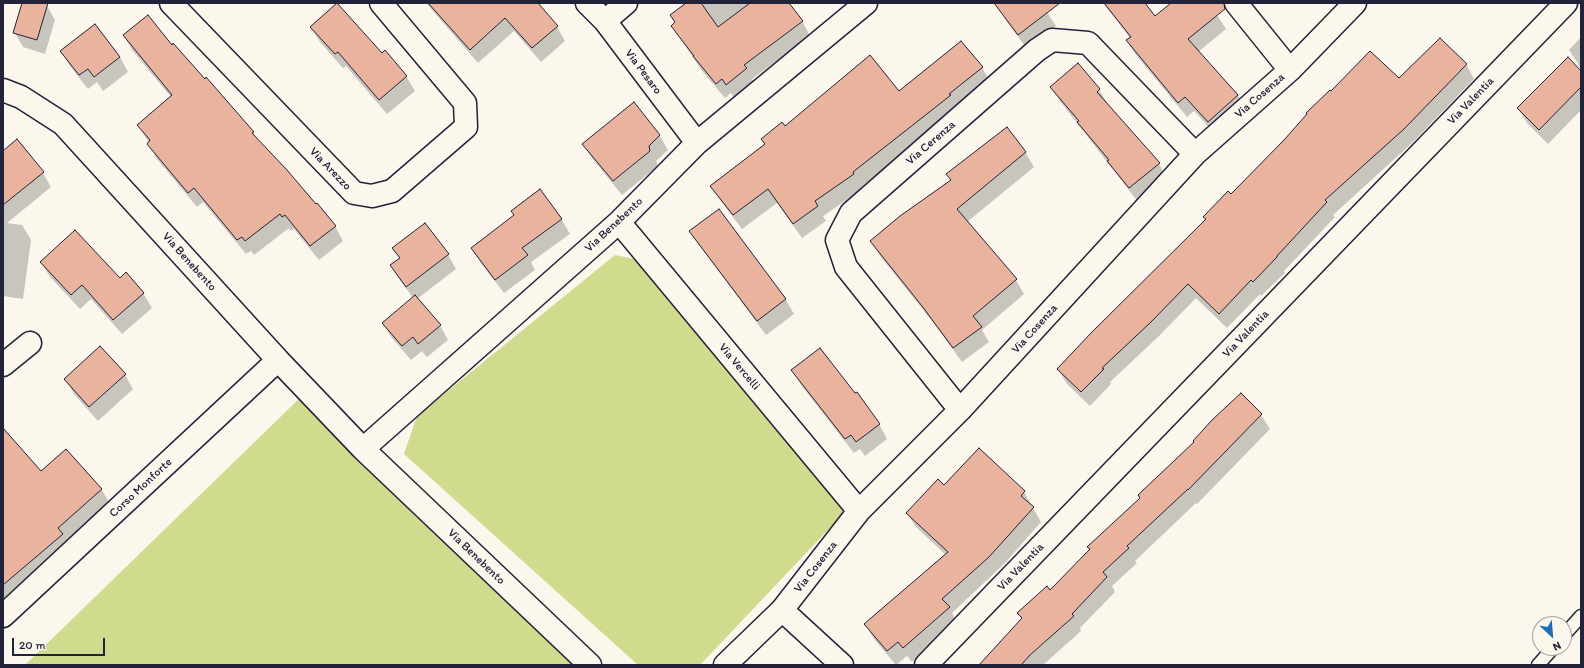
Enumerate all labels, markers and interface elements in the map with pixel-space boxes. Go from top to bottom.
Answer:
street label: Via Pesaro [621,47,665,97]
street label: Via Cosenza [1232,70,1288,122]
street label: Via Valentia [1445,74,1497,128]
street label: Via Cerenza [903,118,959,168]
street label: Via Arezzo [306,145,354,193]
street label: Via Benebento [582,194,646,256]
street label: Via Benebento [159,230,219,294]
street label: Via Cosenza [1009,301,1061,357]
street label: Via Valentia [1220,307,1272,361]
street label: Via Vercelli [715,341,763,393]
street label: Corso Monforte [107,455,175,521]
street label: Via Benebento [444,526,508,588]
street label: Via Cosenza [791,538,841,596]
street label: Via Valentia [995,540,1047,594]
north arrow [1532,616,1572,656]
scale bar [14,630,107,656]
text: 20 m [19,638,46,652]
text: N [1551,639,1563,654]

